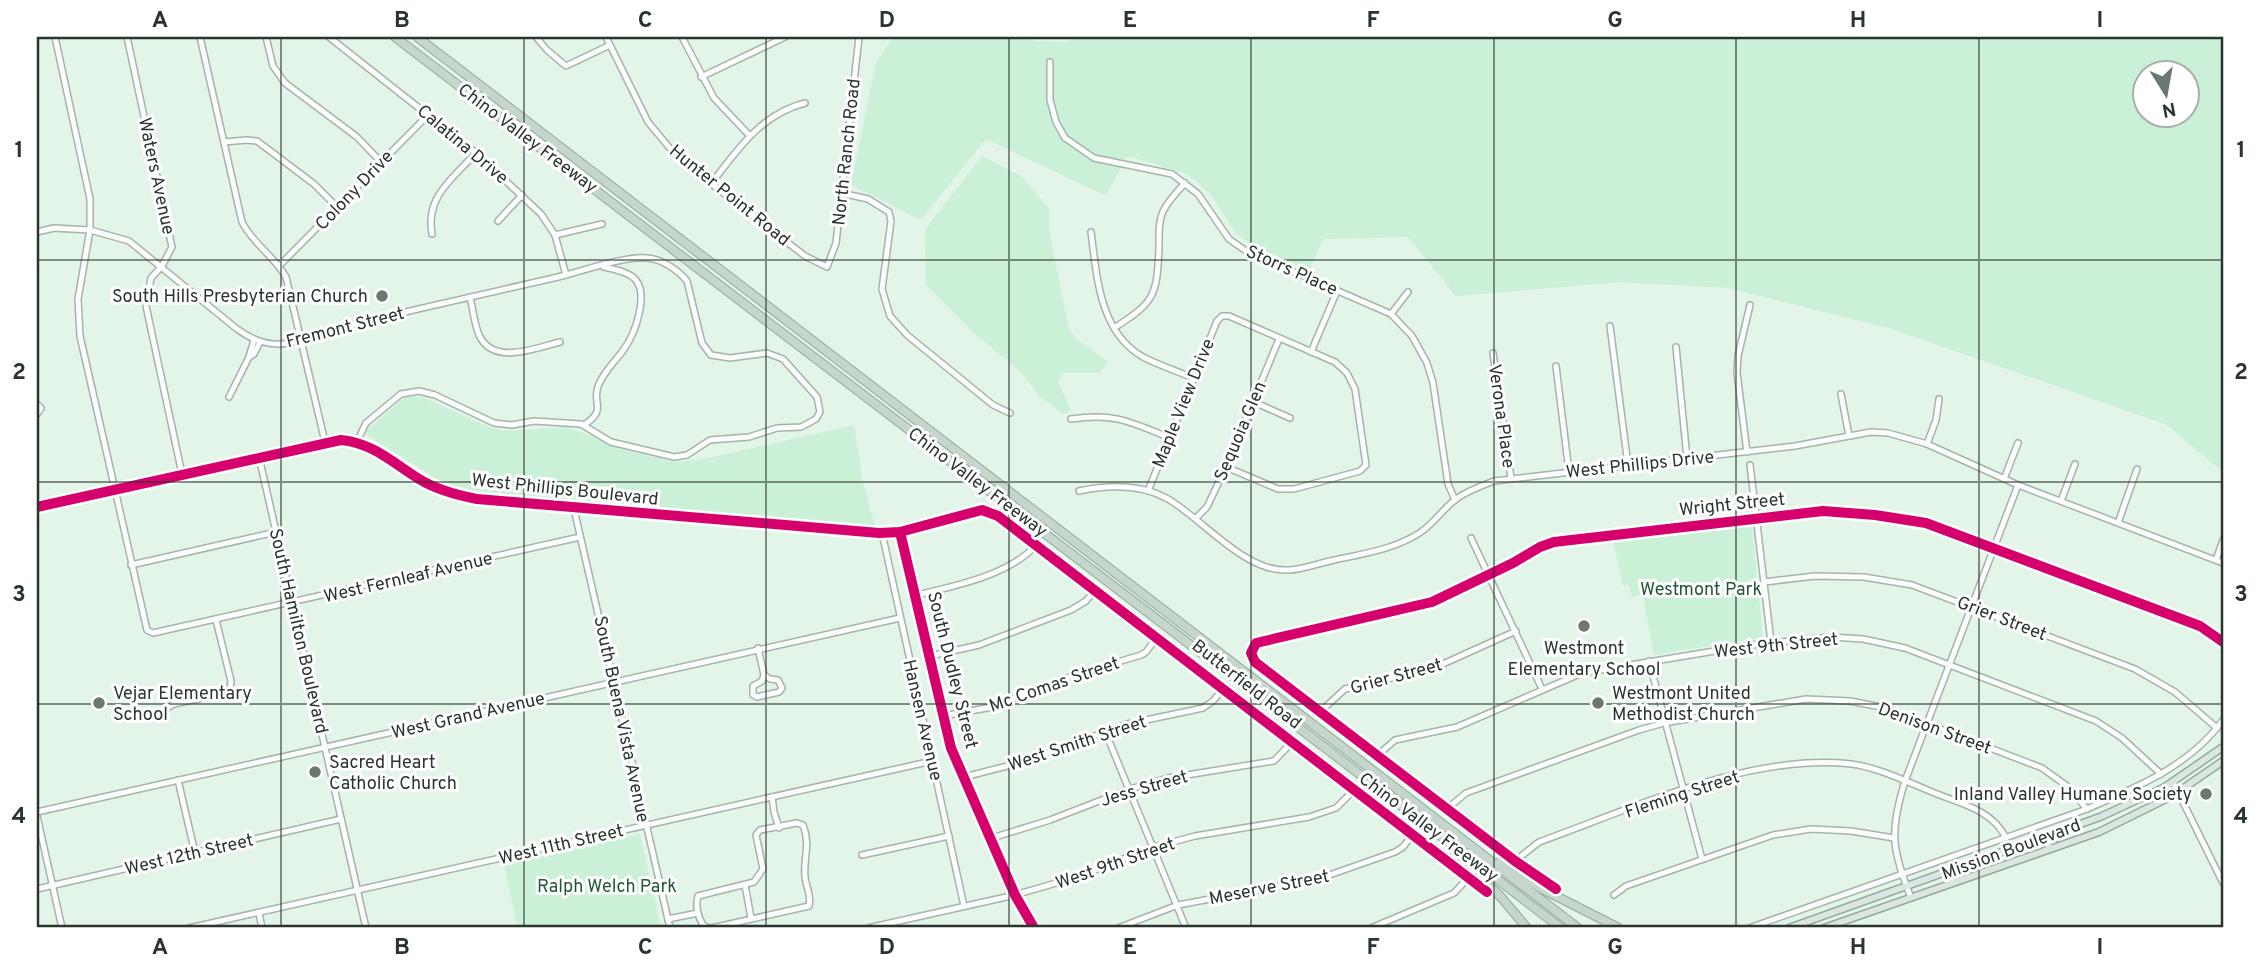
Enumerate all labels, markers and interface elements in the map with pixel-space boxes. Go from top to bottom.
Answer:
text: A [152,7,168,36]
text: B [394,7,410,36]
text: C [638,7,652,36]
text: D [879,7,895,36]
text: E [1123,7,1137,36]
text: F [1366,7,1380,36]
text: G [1607,7,1623,36]
text: H [1850,7,1866,36]
text: I [2097,7,2103,36]
north arrow [2130,60,2200,130]
street label: North Ranch Road [828,77,867,227]
street label: Chino Valley Freeway [453,79,602,199]
text: N [2160,96,2178,122]
street label: Calatina Drive [412,100,513,190]
street label: Waters Avenue [132,116,179,237]
text: 1 [14,137,24,166]
text: 1 [2236,137,2246,166]
street label: Hunter Point Road [664,140,794,252]
street label: Colony Drive [311,146,399,236]
street label: Storrs Place [1242,241,1341,302]
place label: South Hills Presbyterian Church [112,286,368,309]
marker: South Hills Presbyterian Church [374,288,390,304]
street label: Fremont Street [284,303,407,354]
street label: Maple View Drive [1148,336,1221,472]
text: 2 [12,359,26,388]
text: 2 [2234,359,2248,388]
street label: Verona Place [1482,363,1519,470]
street label: Sequoia Glen [1210,378,1273,485]
street label: Chino Valley Freeway [903,423,1052,543]
street label: West Phillips Drive [1565,446,1715,485]
street label: West Phillips Boulevard [470,469,659,512]
street label: Wright Street [1678,489,1786,522]
street label: South Hamilton Boulevard [263,526,332,736]
street label: West Fernleaf Avenue [322,548,495,609]
park label: Westmont Park [1640,579,1762,602]
text: 3 [12,581,26,610]
text: 3 [2234,581,2248,610]
street label: South Dudley Street [921,589,982,751]
street label: Grier Street [1953,592,2050,647]
street label: South Buena Vista Avenue [587,614,654,825]
marker: Westmont Elementary School [1576,618,1592,634]
street label: West 9th Street [1713,629,1839,664]
street label: Butterfield Road [1187,635,1306,735]
place label: Westmont Elementary School [1508,638,1660,682]
street label: Mc Comas Street [986,652,1123,719]
street label: Grier Street [1348,654,1445,701]
street label: Hansen Avenue [896,657,947,783]
place label: Vejar Elementary School [113,683,252,727]
place label: Westmont United Methodist Church [1612,683,1755,727]
street label: West Grand Avenue [390,688,547,745]
marker: Vejar Elementary School [91,695,107,711]
marker: Westmont United Methodist Church [1590,695,1606,711]
street label: Denison Street [1875,698,1994,761]
street label: West Smith Street [1005,711,1150,778]
place label: Sacred Heart Catholic Church [329,752,457,796]
marker: Sacred Heart Catholic Church [307,764,323,780]
street label: Jess Street [1098,766,1191,813]
street label: Fleming Street [1622,766,1743,825]
street label: Chino Valley Freeway [1354,768,1503,888]
place label: Inland Valley Humane Society [1954,784,2192,807]
marker: Inland Valley Humane Society [2198,786,2214,802]
text: 4 [12,803,26,832]
text: 4 [2234,803,2248,832]
street label: Mission Boulevard [1939,815,2084,886]
street label: West 11th Street [497,820,626,871]
street label: West 12th Street [123,829,256,881]
street label: West 9th Street [1053,833,1178,896]
street label: Meserve Street [1207,866,1331,911]
park label: Ralph Welch Park [537,876,677,899]
text: A [152,934,168,963]
text: B [394,934,410,963]
text: C [638,934,652,963]
text: D [879,934,895,963]
text: E [1123,934,1137,963]
text: F [1366,934,1380,963]
text: G [1607,934,1623,963]
text: H [1850,934,1866,963]
text: I [2097,934,2103,963]

